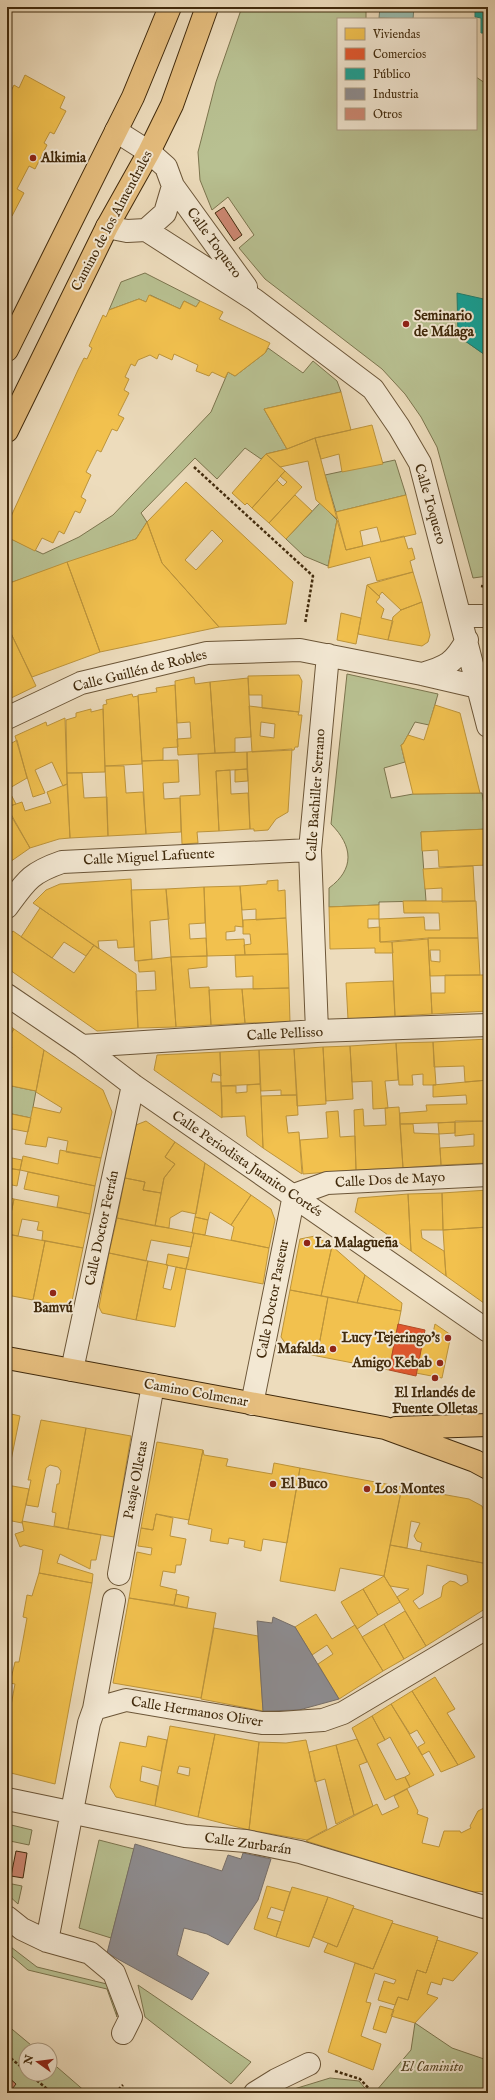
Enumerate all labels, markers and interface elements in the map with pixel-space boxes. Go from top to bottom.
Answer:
legend [337,18,477,130]
text: Viviendas [372,27,420,42]
text: Comercios [373,47,426,62]
text: Público [373,67,411,82]
text: Industria [373,87,419,102]
text: Otros [373,107,402,122]
street label: Camino de los Almendrales [67,148,157,294]
place label: Alkimia [40,149,87,167]
marker: Alkimia [28,153,38,163]
street label: Calle Toquero [182,204,246,282]
place label: Seminario de Málaga [414,307,475,341]
marker: Seminario de Málaga [401,319,411,329]
street label: Calle Toquero [410,462,450,547]
street label: Calle Guillén de Robles [71,646,209,696]
street label: Calle Bachiller Serrano [302,728,330,862]
street label: Calle Miguel Lafuente [83,845,216,869]
street label: Calle Pellisso [246,1023,324,1045]
street label: Calle Periodista Juanito Cortés [168,1107,326,1221]
street label: Calle Doctor Ferrán [81,1168,123,1287]
street label: Calle Dos de Mayo [335,1168,446,1192]
place label: La Malagueña [315,1234,399,1252]
street label: Calle Doctor Pasteur [253,1238,293,1360]
marker: La Malagueña [302,1238,312,1248]
marker: Bamvú [48,1288,58,1298]
place label: Bamvú [33,1299,73,1317]
place label: Lucy Tejeringo's [342,1329,440,1347]
marker: Lucy Tejeringo's [443,1333,453,1343]
place label: Mafalda [277,1340,326,1358]
marker: Mafalda [328,1344,338,1354]
place label: Amigo Kebab [351,1354,433,1372]
marker: Amigo Kebab [435,1358,445,1368]
marker: El Irlandés de Fuente Olletas [430,1373,440,1383]
street label: Camino Colmenar [142,1375,250,1411]
place label: El Irlandés de Fuente Olletas [392,1384,478,1418]
street label: Pasaje Olletas [120,1439,152,1521]
place label: El Buco [281,1475,328,1493]
marker: El Buco [268,1479,278,1489]
place label: Los Montes [375,1480,445,1498]
marker: Los Montes [362,1484,372,1494]
street label: Calle Hermanos Oliver [130,1693,264,1731]
street label: Calle Zurbarán [203,1829,293,1859]
north arrow [18,2042,58,2082]
text: N [21,2053,37,2067]
park label: El Caminito [400,2058,463,2076]

